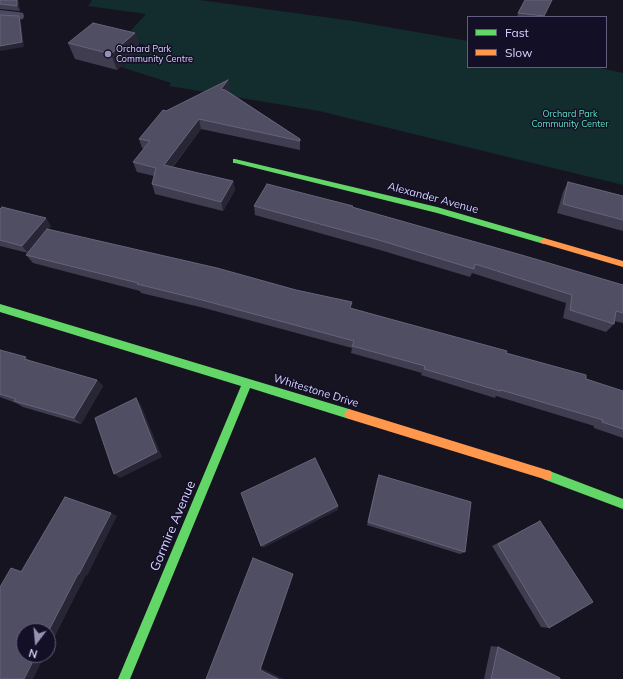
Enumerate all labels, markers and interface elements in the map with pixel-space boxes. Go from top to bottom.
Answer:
legend [467,16,607,68]
text: Fast [505,25,529,40]
place label: Orchard Park Community Centre [116,44,193,65]
text: Slow [505,45,533,60]
marker: Orchard Park Community Centre [103,49,113,59]
park label: Orchard Park Community Center [531,109,609,130]
street label: Alexander Avenue [386,180,480,216]
street label: Whitestone Drive [272,372,360,410]
street label: Gormire Avenue [147,479,199,573]
north arrow [16,623,56,663]
text: N [27,646,39,661]

